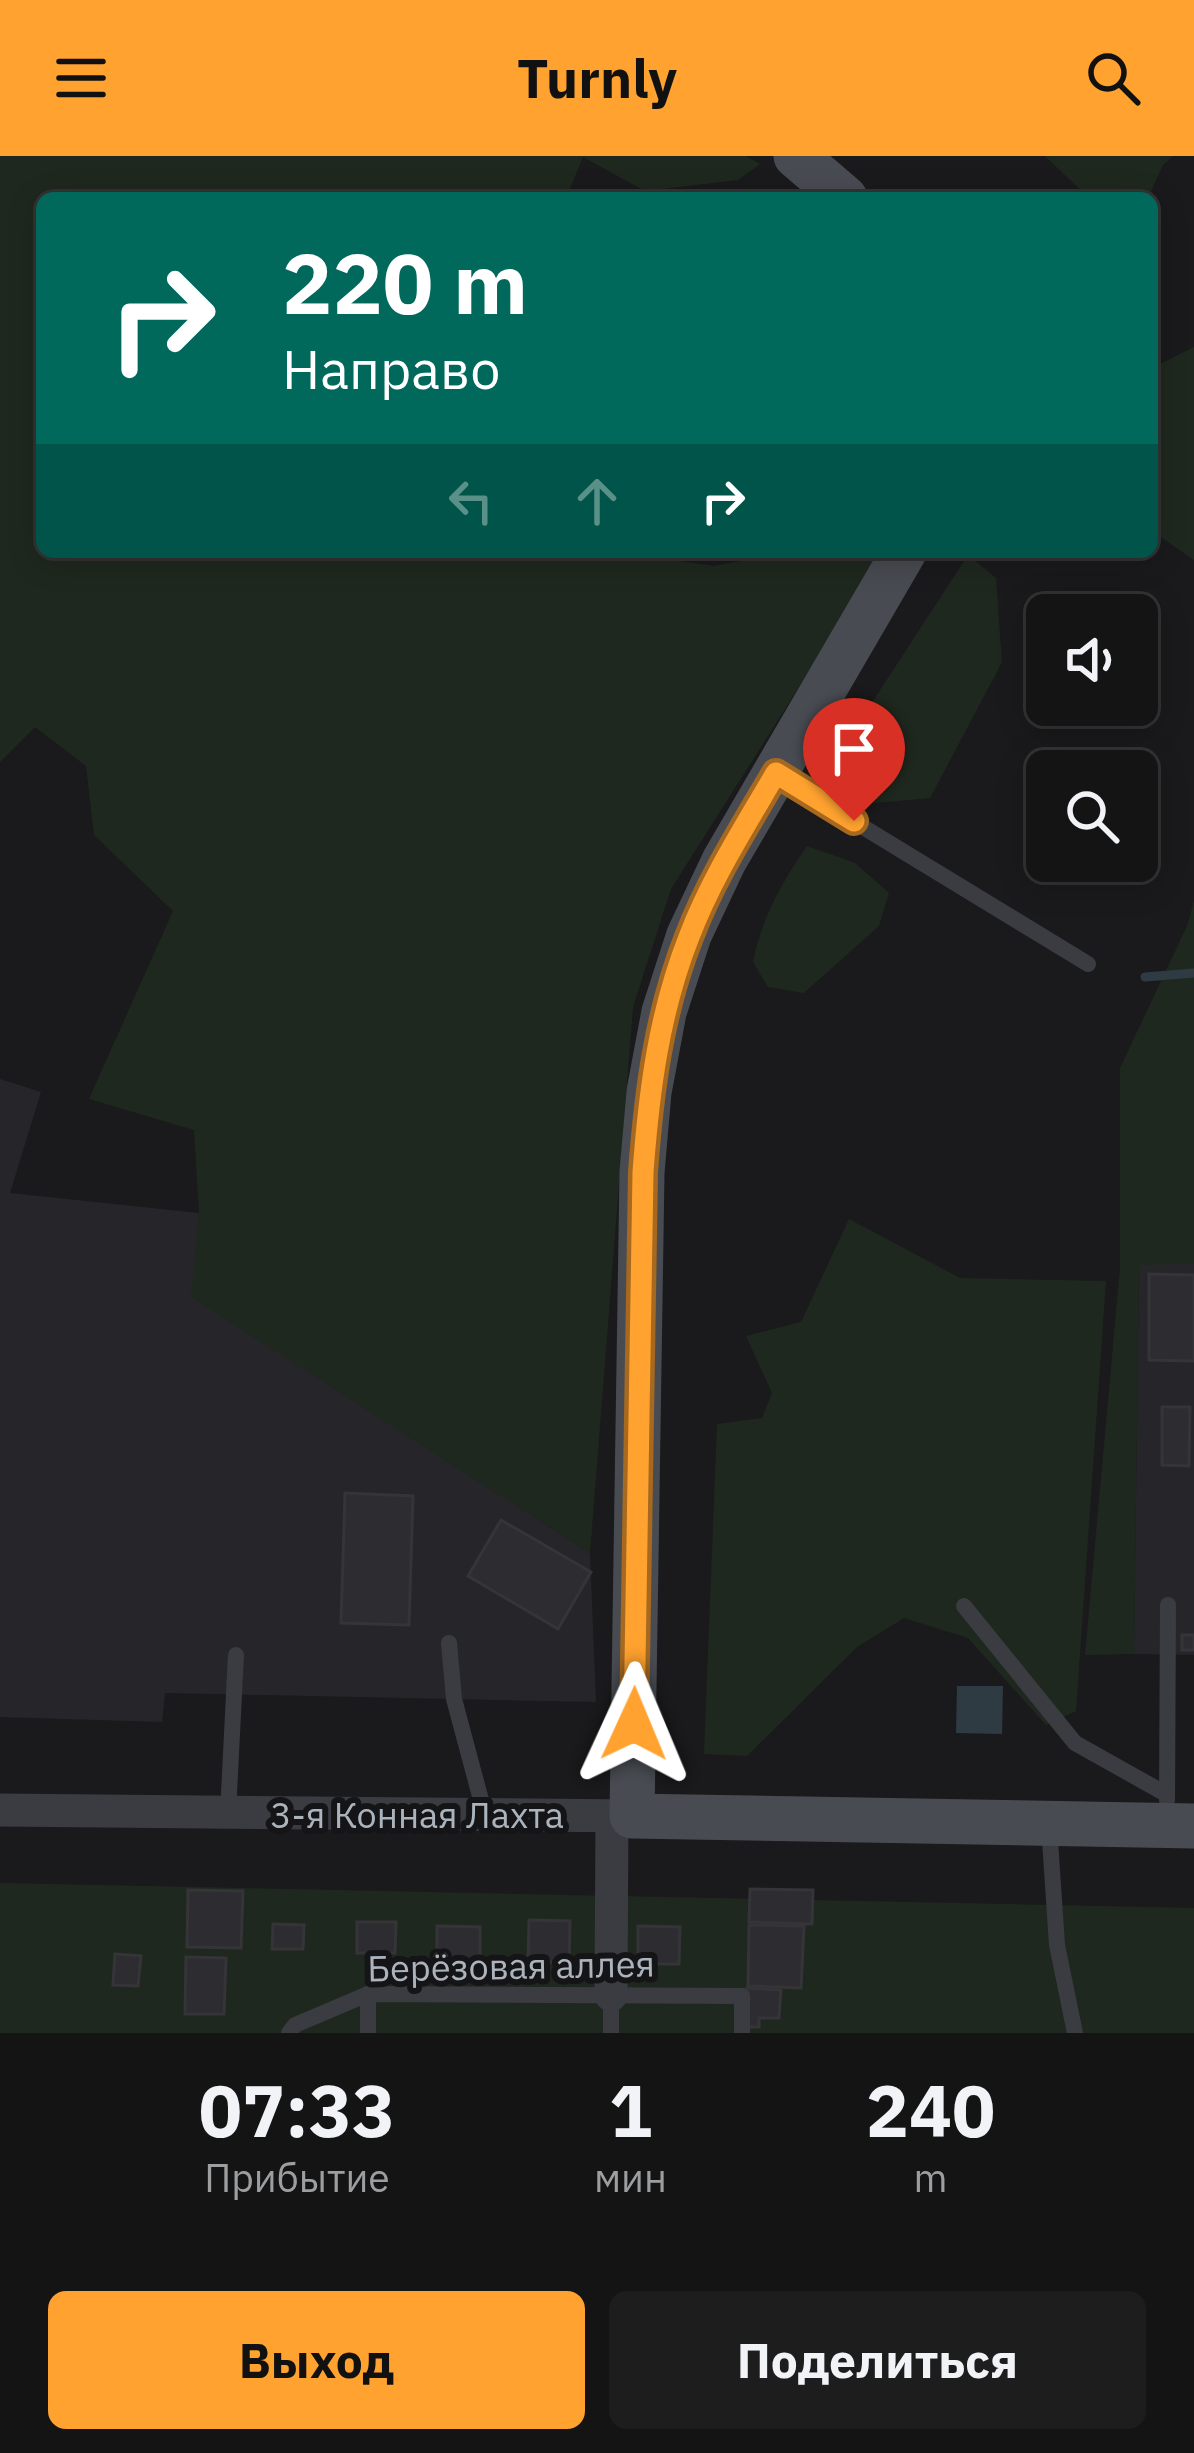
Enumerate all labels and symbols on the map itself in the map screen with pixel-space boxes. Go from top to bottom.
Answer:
pin [803,698,905,821]
position arrow [571,1661,697,1787]
street label: 3-я Конная Лахта [270,1791,564,1838]
street label: Берёзовая аллея [367,1939,655,1992]

